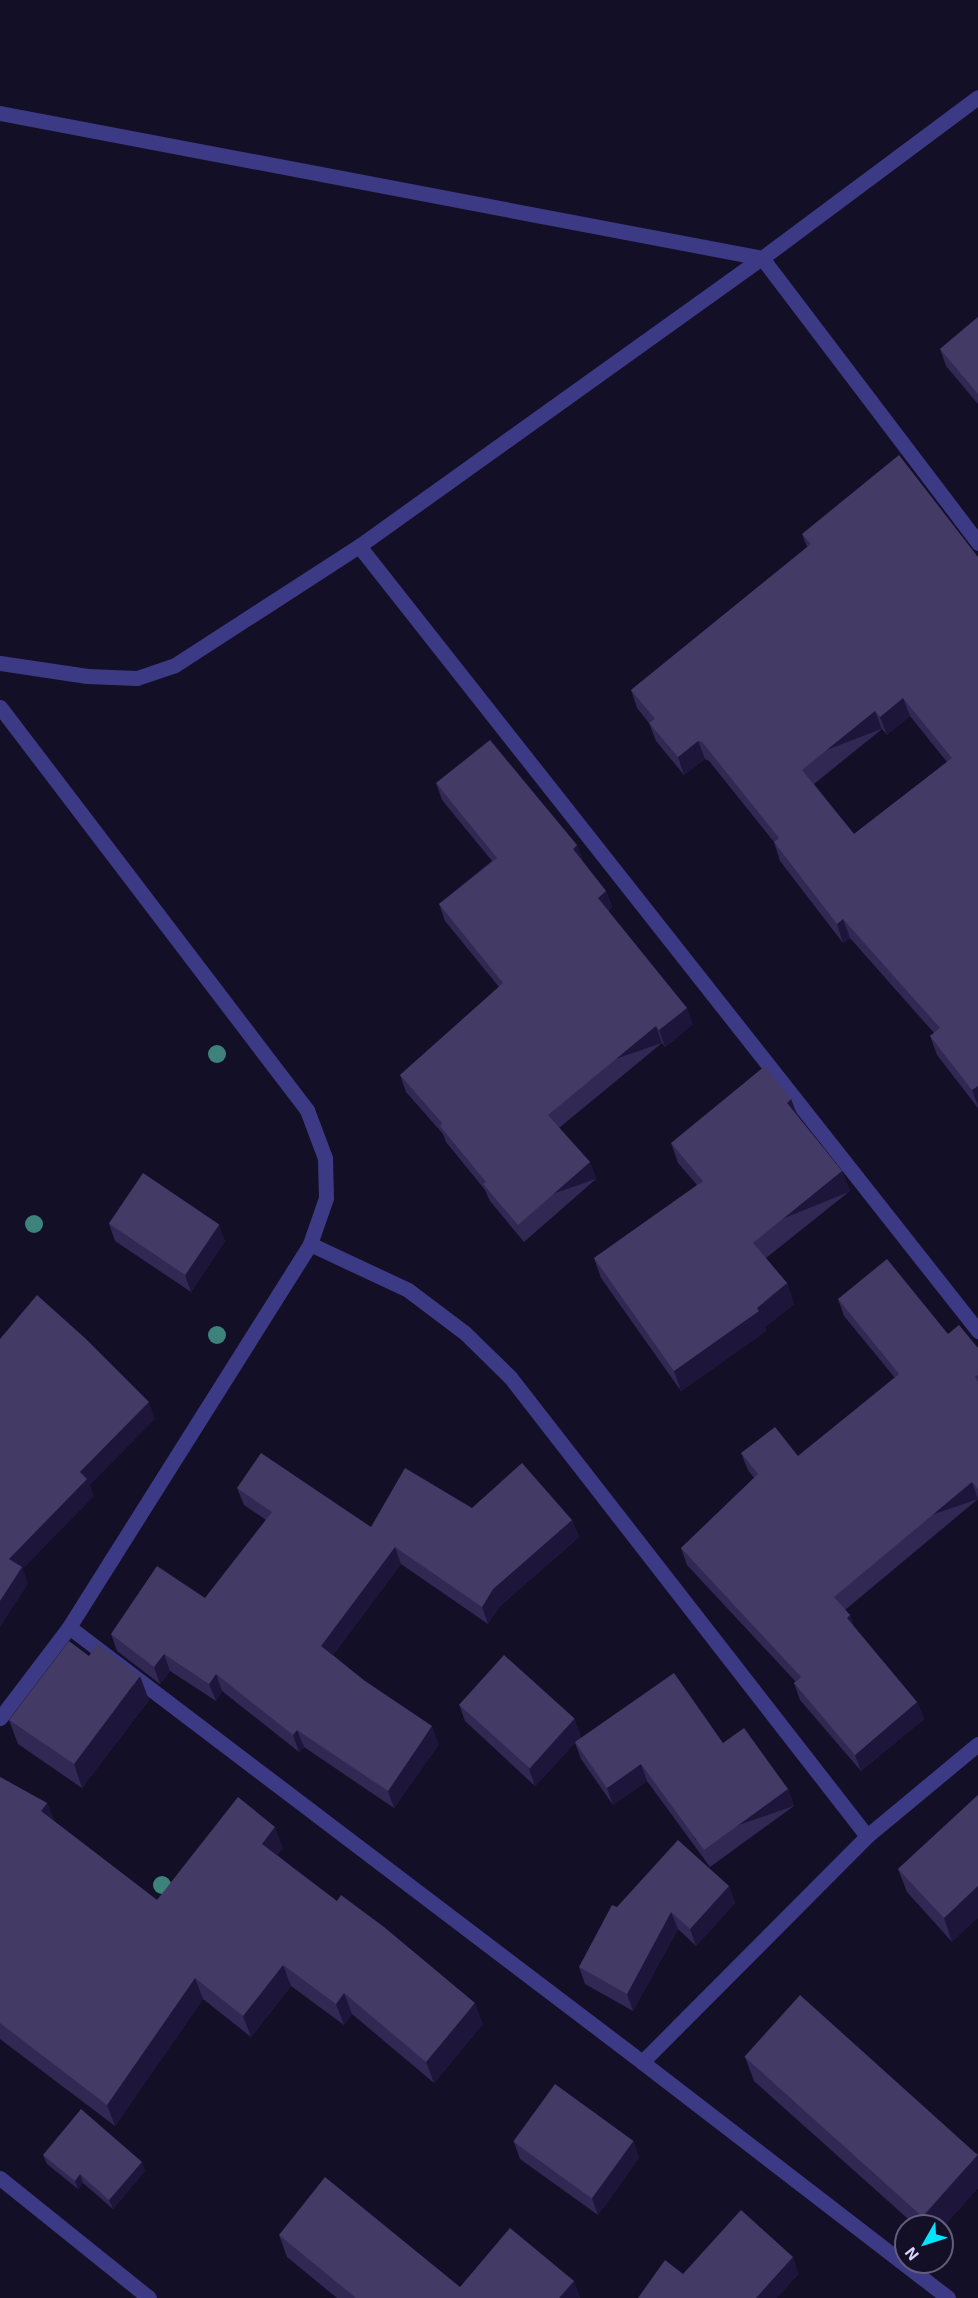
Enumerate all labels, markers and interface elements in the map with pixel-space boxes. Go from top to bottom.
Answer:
north arrow [894,2214,954,2274]
text: N [900,2244,922,2265]

